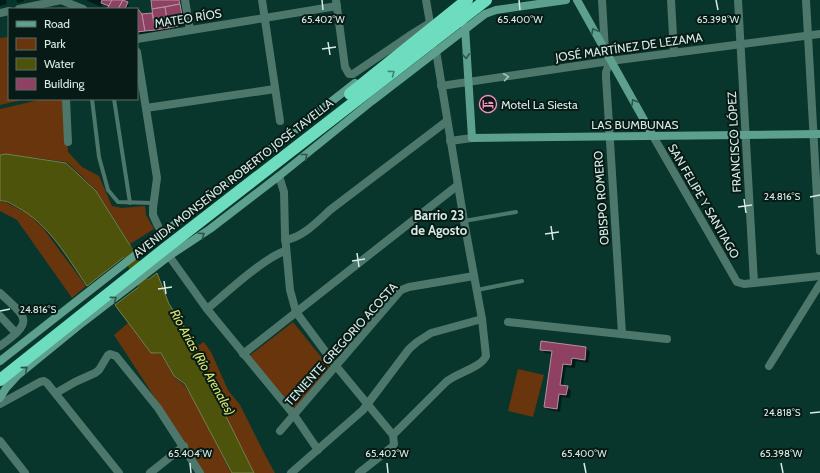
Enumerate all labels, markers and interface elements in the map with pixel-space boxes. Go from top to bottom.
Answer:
street label: MATEO RÍOS [153,5,223,31]
legend [8,8,138,100]
text: 65.402°W [301,13,345,26]
text: 65.400°W [497,13,543,26]
text: 65.398°W [697,13,740,26]
text: Road [44,16,70,31]
one-way arrow [591,28,598,35]
street label: JOSÉ MARTÍNEZ DE LEZAMA [553,29,704,65]
text: Park [44,36,66,51]
one-way arrow [462,53,471,59]
text: Water [44,56,75,71]
one-way arrow [387,70,394,77]
one-way arrow [503,73,509,82]
text: Building [44,76,86,91]
street label: FRANCISCO LÓPEZ [724,91,744,193]
hotel icon: Motel La Siesta [478,94,498,114]
street label: AVENIDA MONSEÑOR ROBERTO JOSÉ TAVELLA [130,95,336,261]
place label: Motel La Siesta [501,97,578,112]
one-way arrow [631,99,638,107]
street label: LAS BUMBUNAS [591,117,679,132]
street label: SAN FELIPE Y SANTIAGO [665,141,743,261]
street label: OBISPO ROMERO [590,150,612,246]
one-way arrow [300,153,308,160]
text: 24.816°S [764,190,800,203]
district label: Barrio 23 de Agosto [411,207,468,238]
one-way arrow [198,232,205,239]
street label: TENIENTE GREGORIO ACOSTA [282,279,401,409]
one-way arrow [109,297,116,304]
text: 24.816°S [20,303,56,316]
water label: Río Arias (Río Arenales) [167,306,239,418]
one-way arrow [21,367,28,374]
text: 24.818°S [763,406,801,419]
text: 65.404°W [168,447,213,460]
text: 65.402°W [365,447,409,460]
text: 65.400°W [561,447,607,460]
text: 65.398°W [760,447,803,460]

